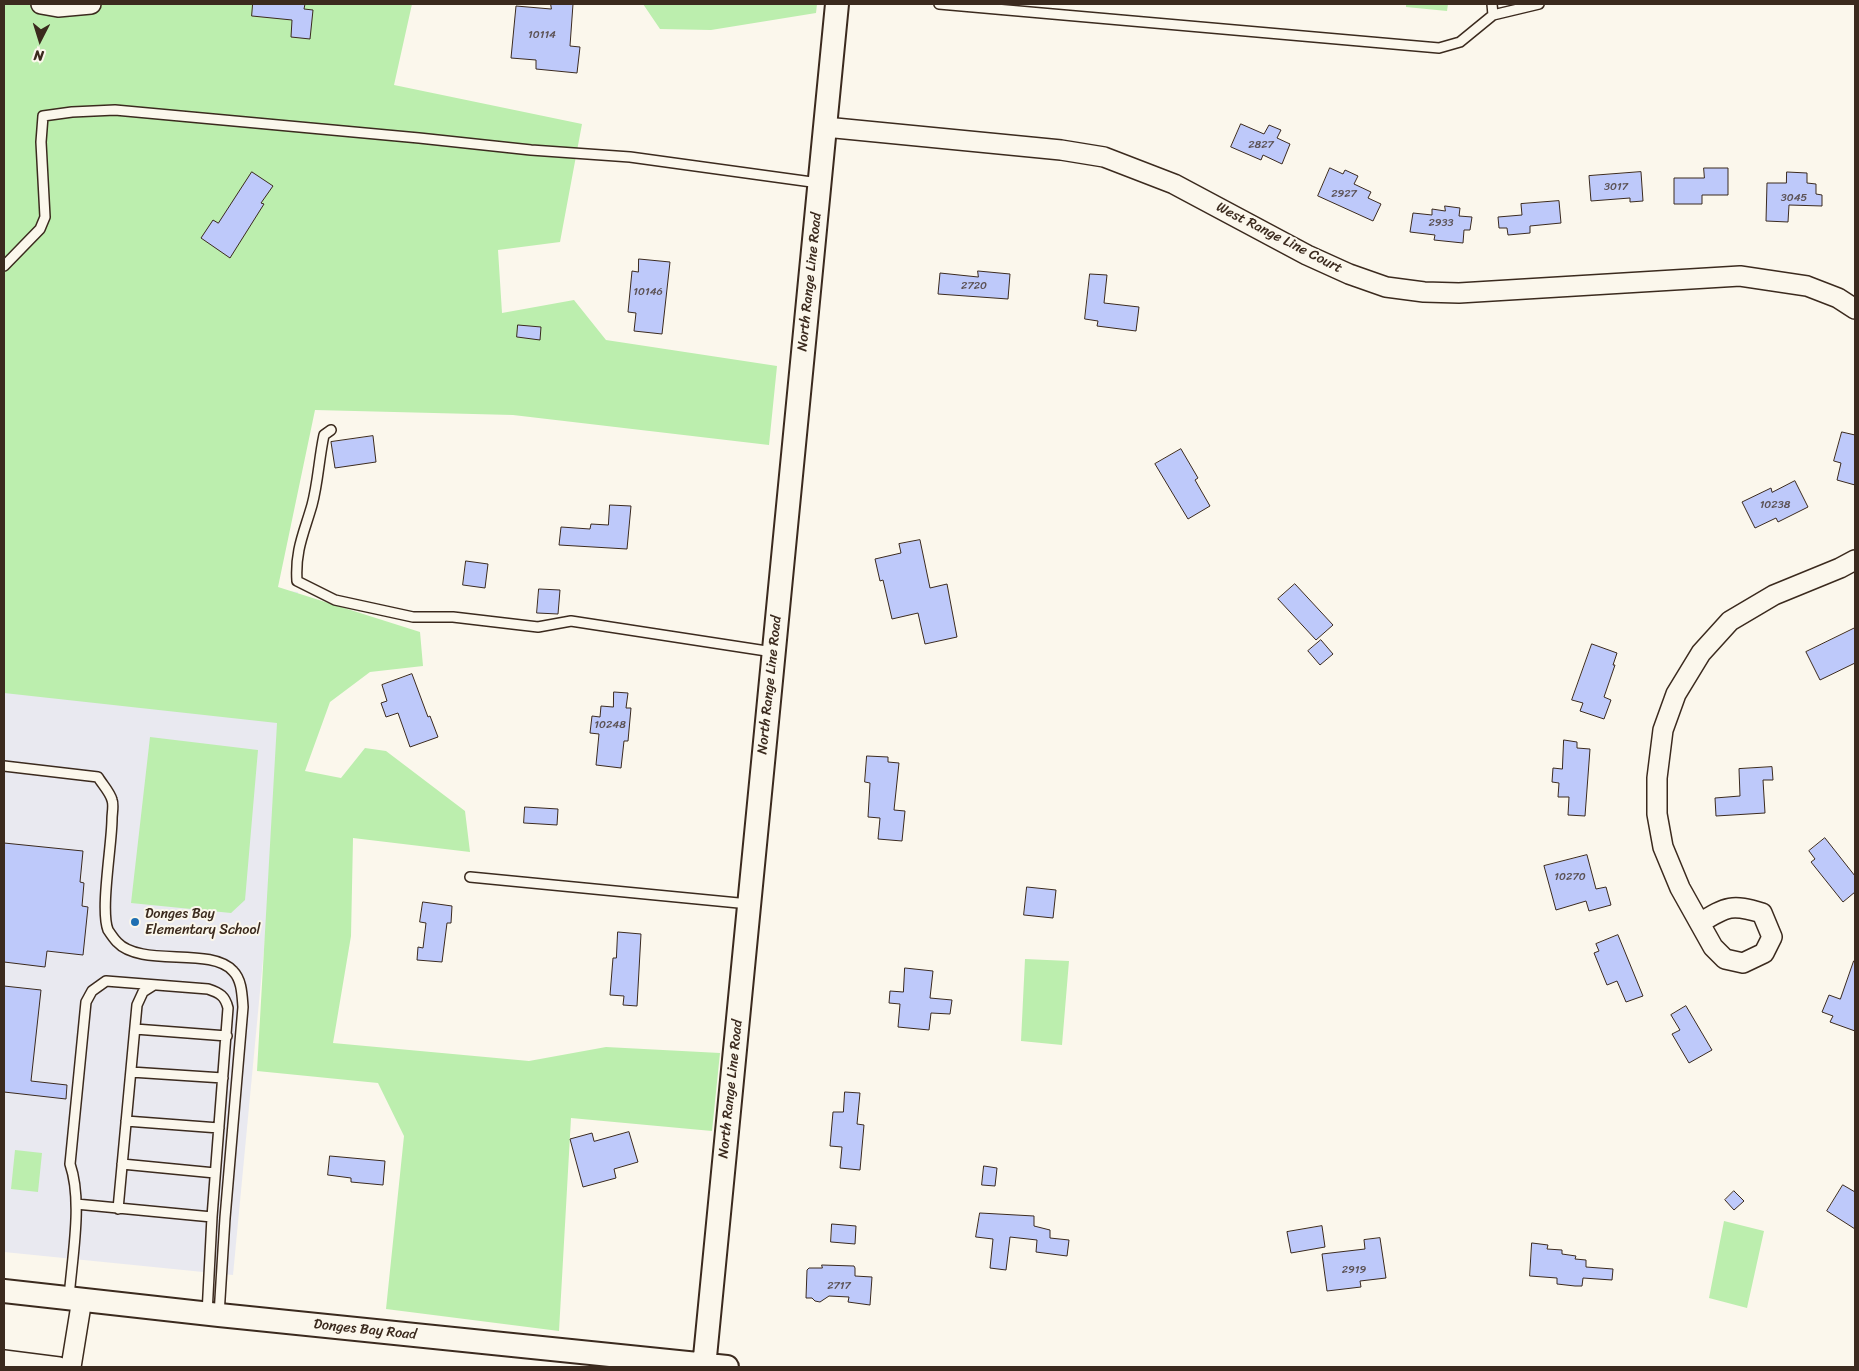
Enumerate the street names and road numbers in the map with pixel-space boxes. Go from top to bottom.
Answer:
street label: West Range Line Court [1213,199,1345,277]
street label: North Range Line Road [794,212,826,352]
street label: North Range Line Road [754,615,786,755]
street label: North Range Line Road [715,1019,747,1159]
street label: Donges Bay Road [313,1316,417,1344]

